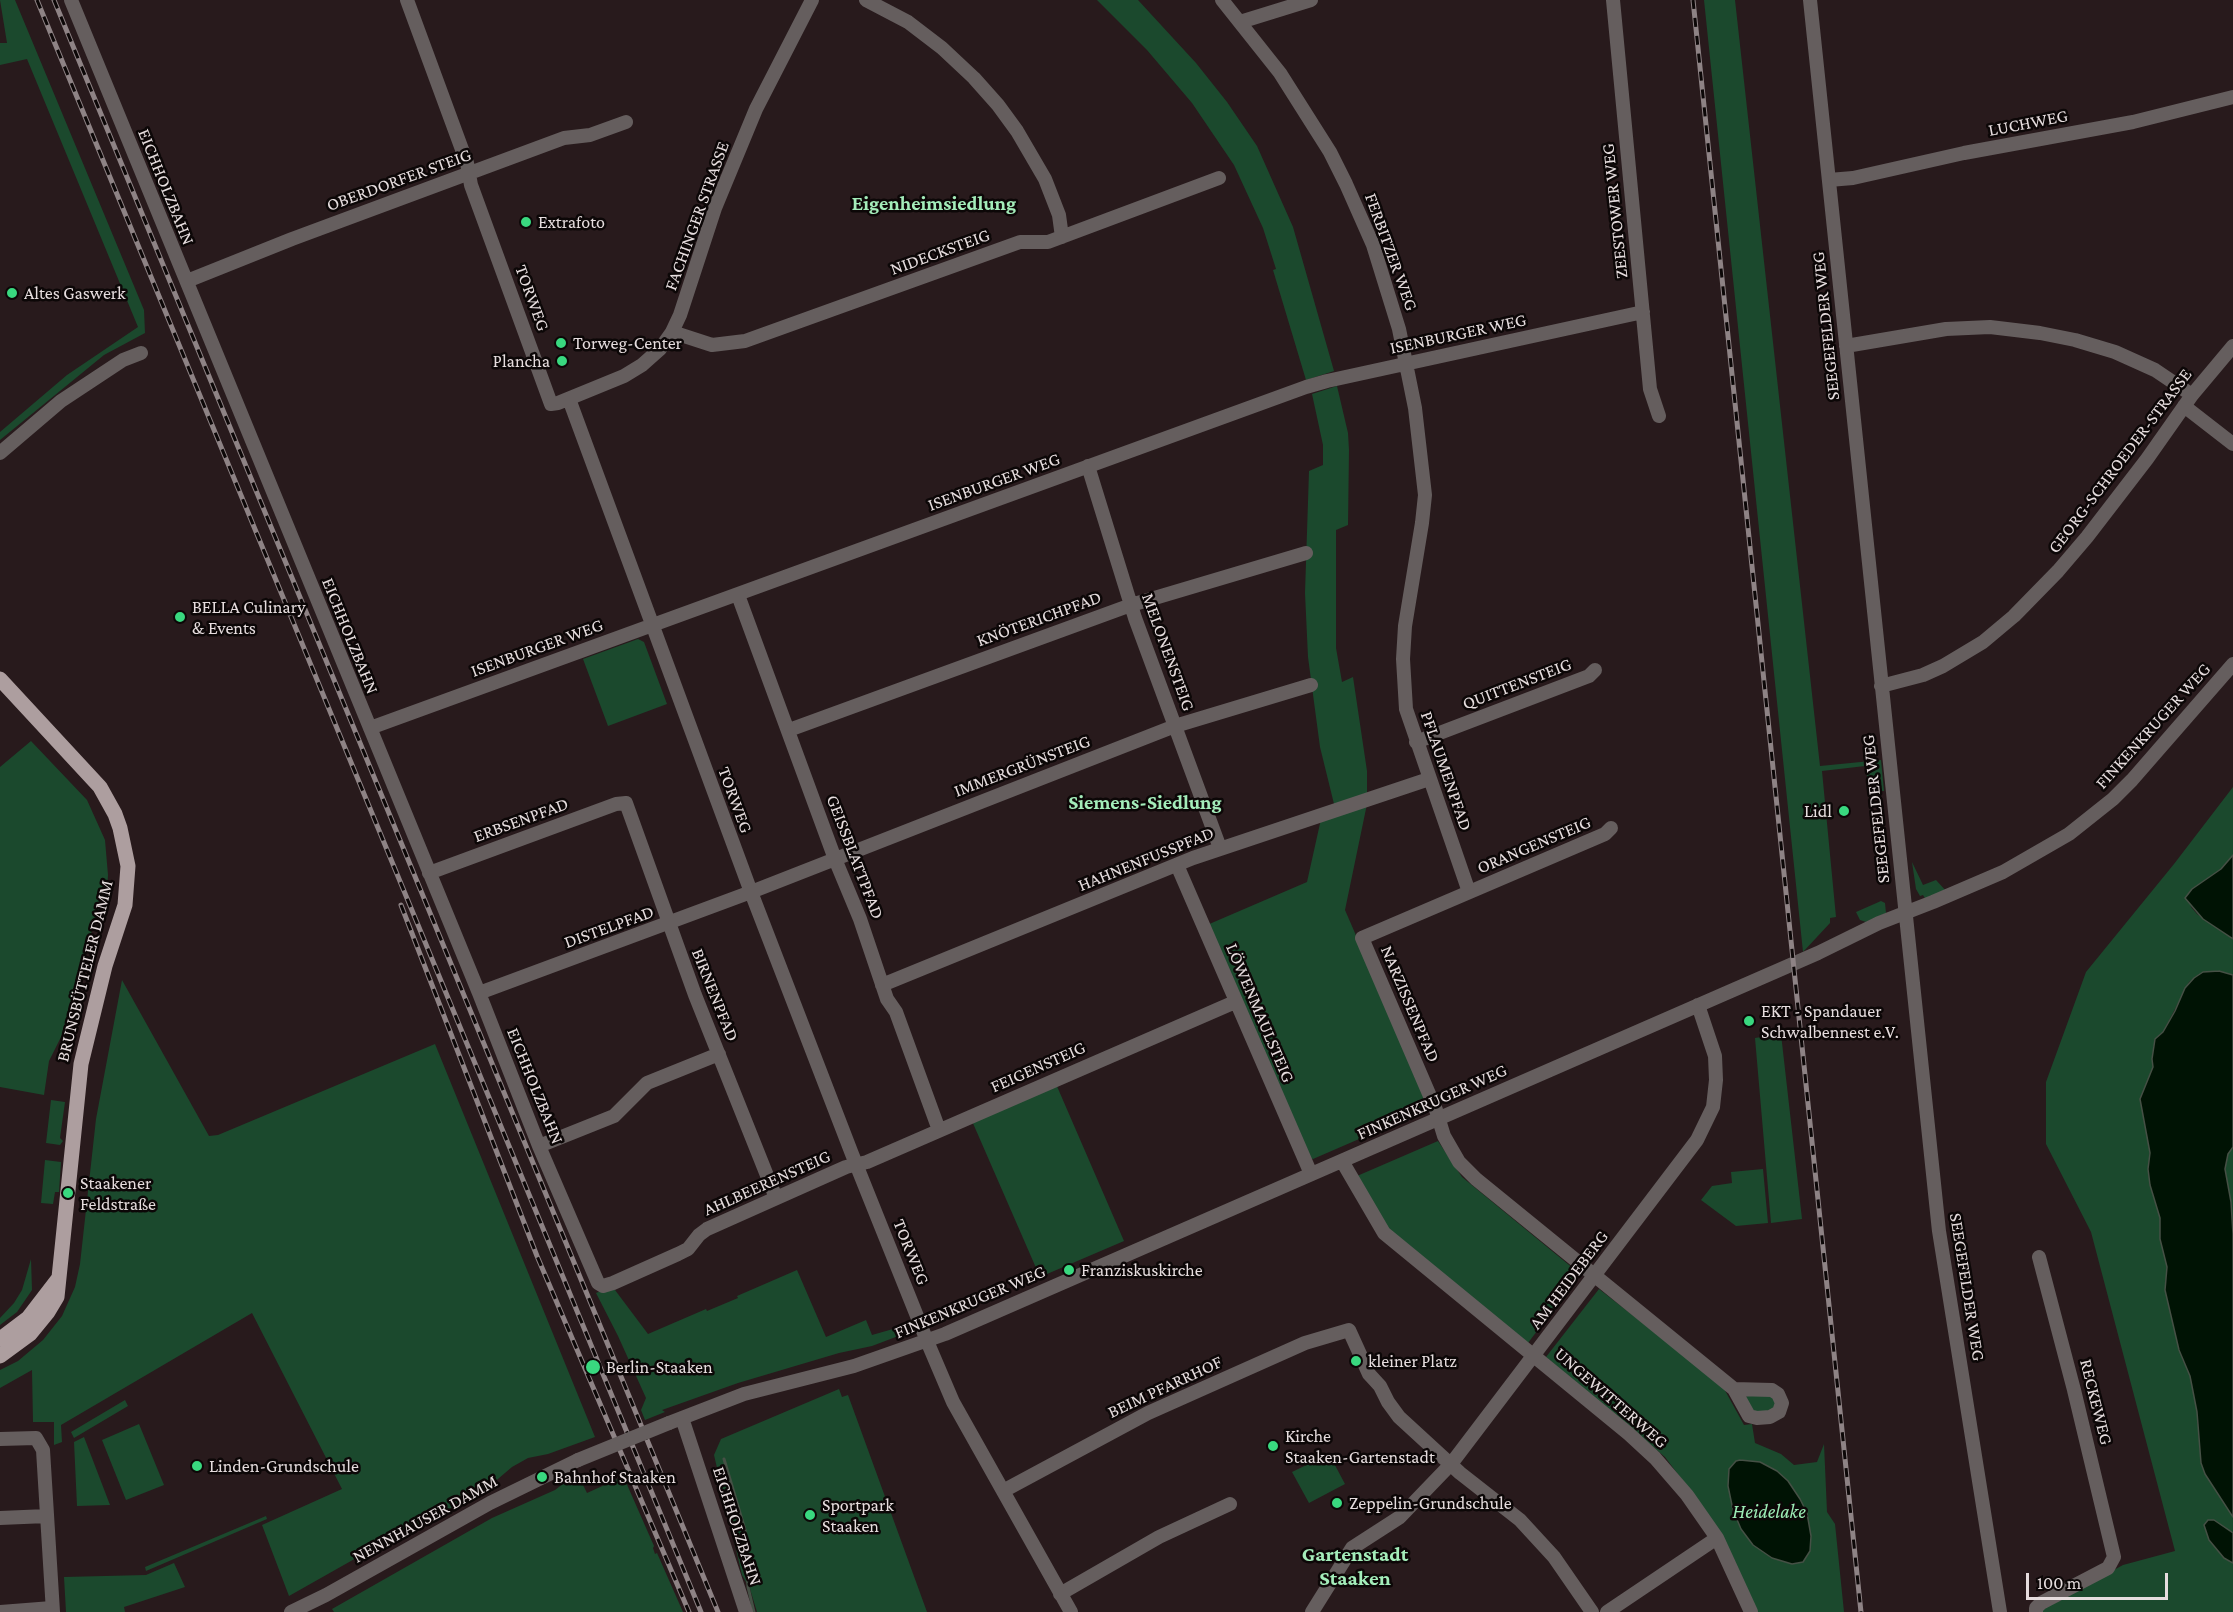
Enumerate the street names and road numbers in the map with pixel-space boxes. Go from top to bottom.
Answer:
street label: LUCHWEG [1986,105,2070,141]
street label: EICHHOLZBAHN [133,126,199,248]
street label: FACHINGER STRASSE [660,138,734,294]
street label: ZEESTOWER WEG [1597,142,1633,280]
street label: OBERDORFER STEIG [324,144,474,216]
street label: FERBITZER WEG [1360,190,1422,314]
street label: NIDECKSTEIG [887,224,993,280]
street label: SEEGEFELDER WEG [1807,251,1845,401]
street label: TORWEG [510,262,554,334]
street label: ISENBURGER WEG [1388,309,1528,359]
street label: GEORG-SCHROEDER-STRASSE [2043,364,2197,558]
street label: ISENBURGER WEG [925,448,1063,516]
street label: EICHHOLZBAHN [317,575,383,697]
street label: KNÖTERICHPFAD [974,586,1104,652]
street label: MELONENSTEIG [1137,590,1199,714]
street label: ISENBURGER WEG [468,614,606,682]
street label: QUITTENSTEIG [1459,653,1575,715]
street label: FINKENKRUGER WEG [2091,659,2215,793]
street label: PFLAUMENPFAD [1415,708,1477,834]
street label: IMMERGRÜNSTEIG [951,730,1093,802]
street label: SEEGEFELDER WEG [1857,734,1895,884]
street label: TORWEG [713,764,757,836]
street label: GEISSBLATTPFAD [821,792,889,922]
street label: ERBSENPFAD [471,793,571,847]
street label: ORANGENSTEIG [1474,811,1594,879]
street label: HAHNENFUSSPFAD [1075,822,1217,896]
street label: BRUNSBÜTTELER DAMM [52,878,118,1064]
street label: DISTELPFAD [561,901,657,953]
street label: LÖWENMAULSTEIG [1221,940,1299,1086]
street label: NARZISSENPFAD [1376,942,1444,1066]
street label: BIRNENPFAD [687,945,743,1045]
street label: EICHHOLZBAHN [502,1025,568,1147]
street label: FEIGENSTEIG [987,1036,1089,1098]
street label: FINKENKRUGER WEG [1354,1059,1510,1145]
street label: AHLBEERENSTEIG [700,1145,834,1221]
street label: SEEGEFELDER WEG [1945,1212,1989,1362]
street label: TORWEG [888,1216,934,1288]
street label: AM HEIDEBERG [1525,1226,1613,1334]
street label: FINKENKRUGER WEG [891,1260,1049,1344]
street label: UNGEWITTERWEG [1550,1343,1672,1453]
street label: BEIM PFARRHOF [1104,1351,1226,1423]
street label: RECKEWEG [2075,1357,2117,1447]
street label: EICHHOLZBAHN [708,1464,766,1588]
street label: NENNHAUSER DAMM [349,1470,501,1568]

